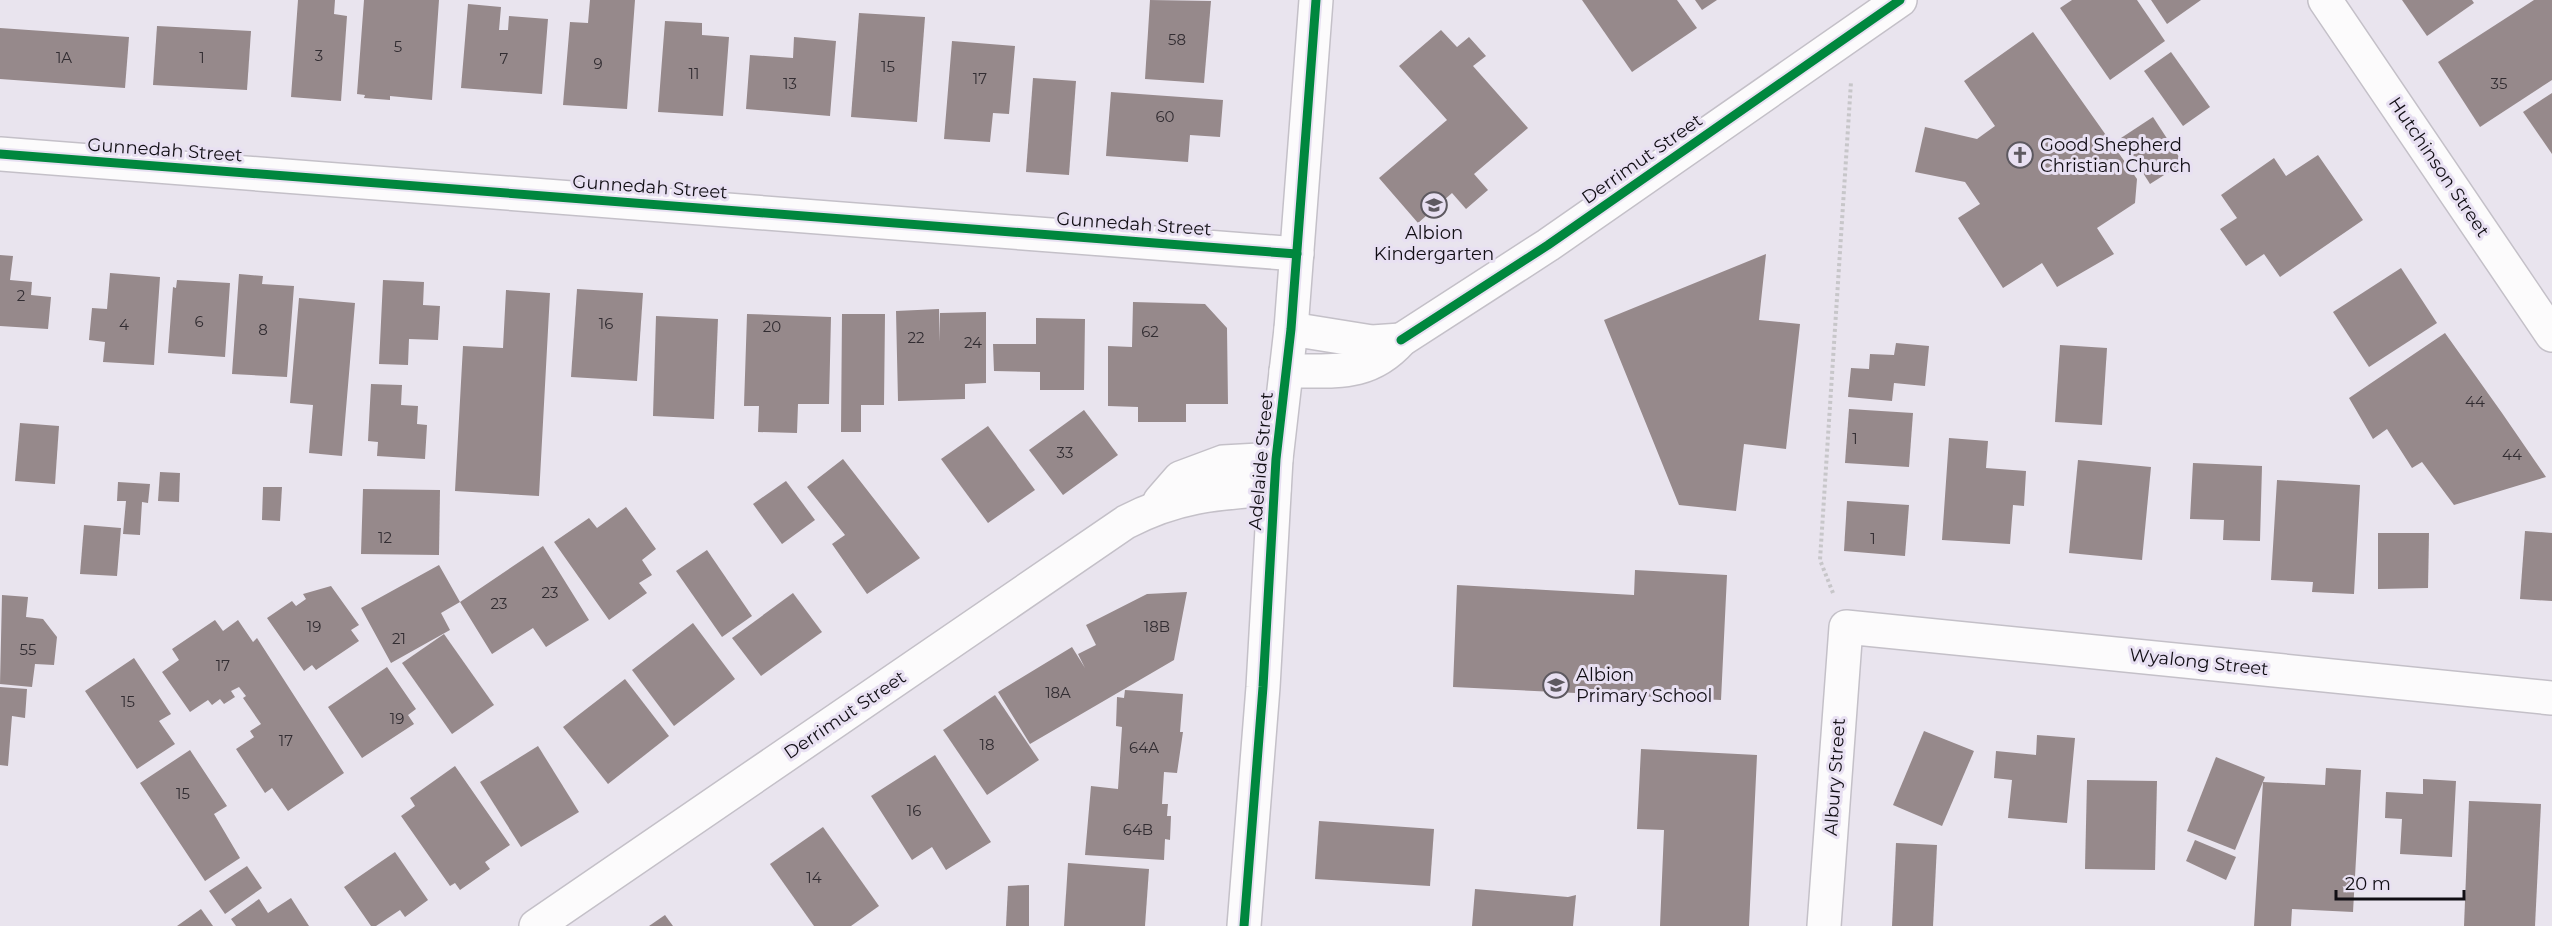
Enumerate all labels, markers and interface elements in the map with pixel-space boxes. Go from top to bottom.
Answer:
house number: 58 [1168,30,1186,49]
house number: 5 [394,37,402,56]
house number: 3 [315,46,323,65]
house number: 1A [56,48,72,67]
house number: 1 [199,48,205,67]
house number: 7 [500,49,509,68]
house number: 9 [593,54,603,73]
house number: 15 [881,57,895,76]
house number: 11 [689,64,699,83]
house number: 17 [973,69,987,88]
house number: 13 [783,74,797,93]
house number: 35 [2491,74,2507,93]
street label: Hutchinson Street [2384,93,2494,241]
house number: 60 [1155,107,1175,126]
street label: Derrimut Street [1577,109,1707,209]
street label: Gunnedah Street [87,134,243,166]
place label: Good Shepherd Christian Church [2040,134,2191,177]
church icon: Good Shepherd Christian Church [2005,140,2035,170]
street label: Gunnedah Street [572,171,728,203]
school or university icon: Albion Kindergarten [1419,190,1449,220]
street label: Gunnedah Street [1056,208,1212,240]
place label: Albion Kindergarten [1374,222,1494,265]
house number: 2 [17,286,25,305]
house number: 6 [194,312,204,331]
house number: 16 [599,314,613,333]
house number: 4 [119,315,129,334]
house number: 20 [763,317,781,336]
house number: 8 [258,320,268,339]
house number: 62 [1141,322,1159,341]
house number: 22 [907,328,925,347]
house number: 24 [964,333,982,352]
street label: Adelaide Street [1244,391,1278,531]
house number: 44 [2465,392,2485,411]
house number: 1 [1852,429,1858,448]
house number: 33 [1057,443,1073,462]
house number: 44 [2502,445,2522,464]
house number: 12 [378,528,392,547]
house number: 1 [1870,529,1876,548]
house number: 23 [542,583,558,602]
house number: 23 [491,594,507,613]
house number: 19 [307,617,321,636]
house number: 18B [1144,617,1170,636]
house number: 21 [392,629,406,648]
house number: 55 [20,640,36,659]
street label: Wyalong Street [2128,644,2270,680]
house number: 17 [216,656,230,675]
place label: Albion Primary School [1576,664,1712,707]
street label: Derrimut Street [780,666,910,764]
school or university icon: Albion Primary School [1541,670,1571,700]
house number: 18A [1045,683,1071,702]
house number: 15 [121,692,135,711]
house number: 19 [390,709,404,728]
street label: Albury Street [1820,717,1850,837]
house number: 17 [279,731,293,750]
house number: 18 [980,735,995,754]
house number: 64A [1129,738,1159,757]
house number: 15 [176,784,190,803]
house number: 16 [907,801,921,820]
house number: 64B [1123,820,1153,839]
scale bar [2336,863,2464,901]
house number: 14 [806,868,822,887]
text: 20 m [2345,873,2391,895]

